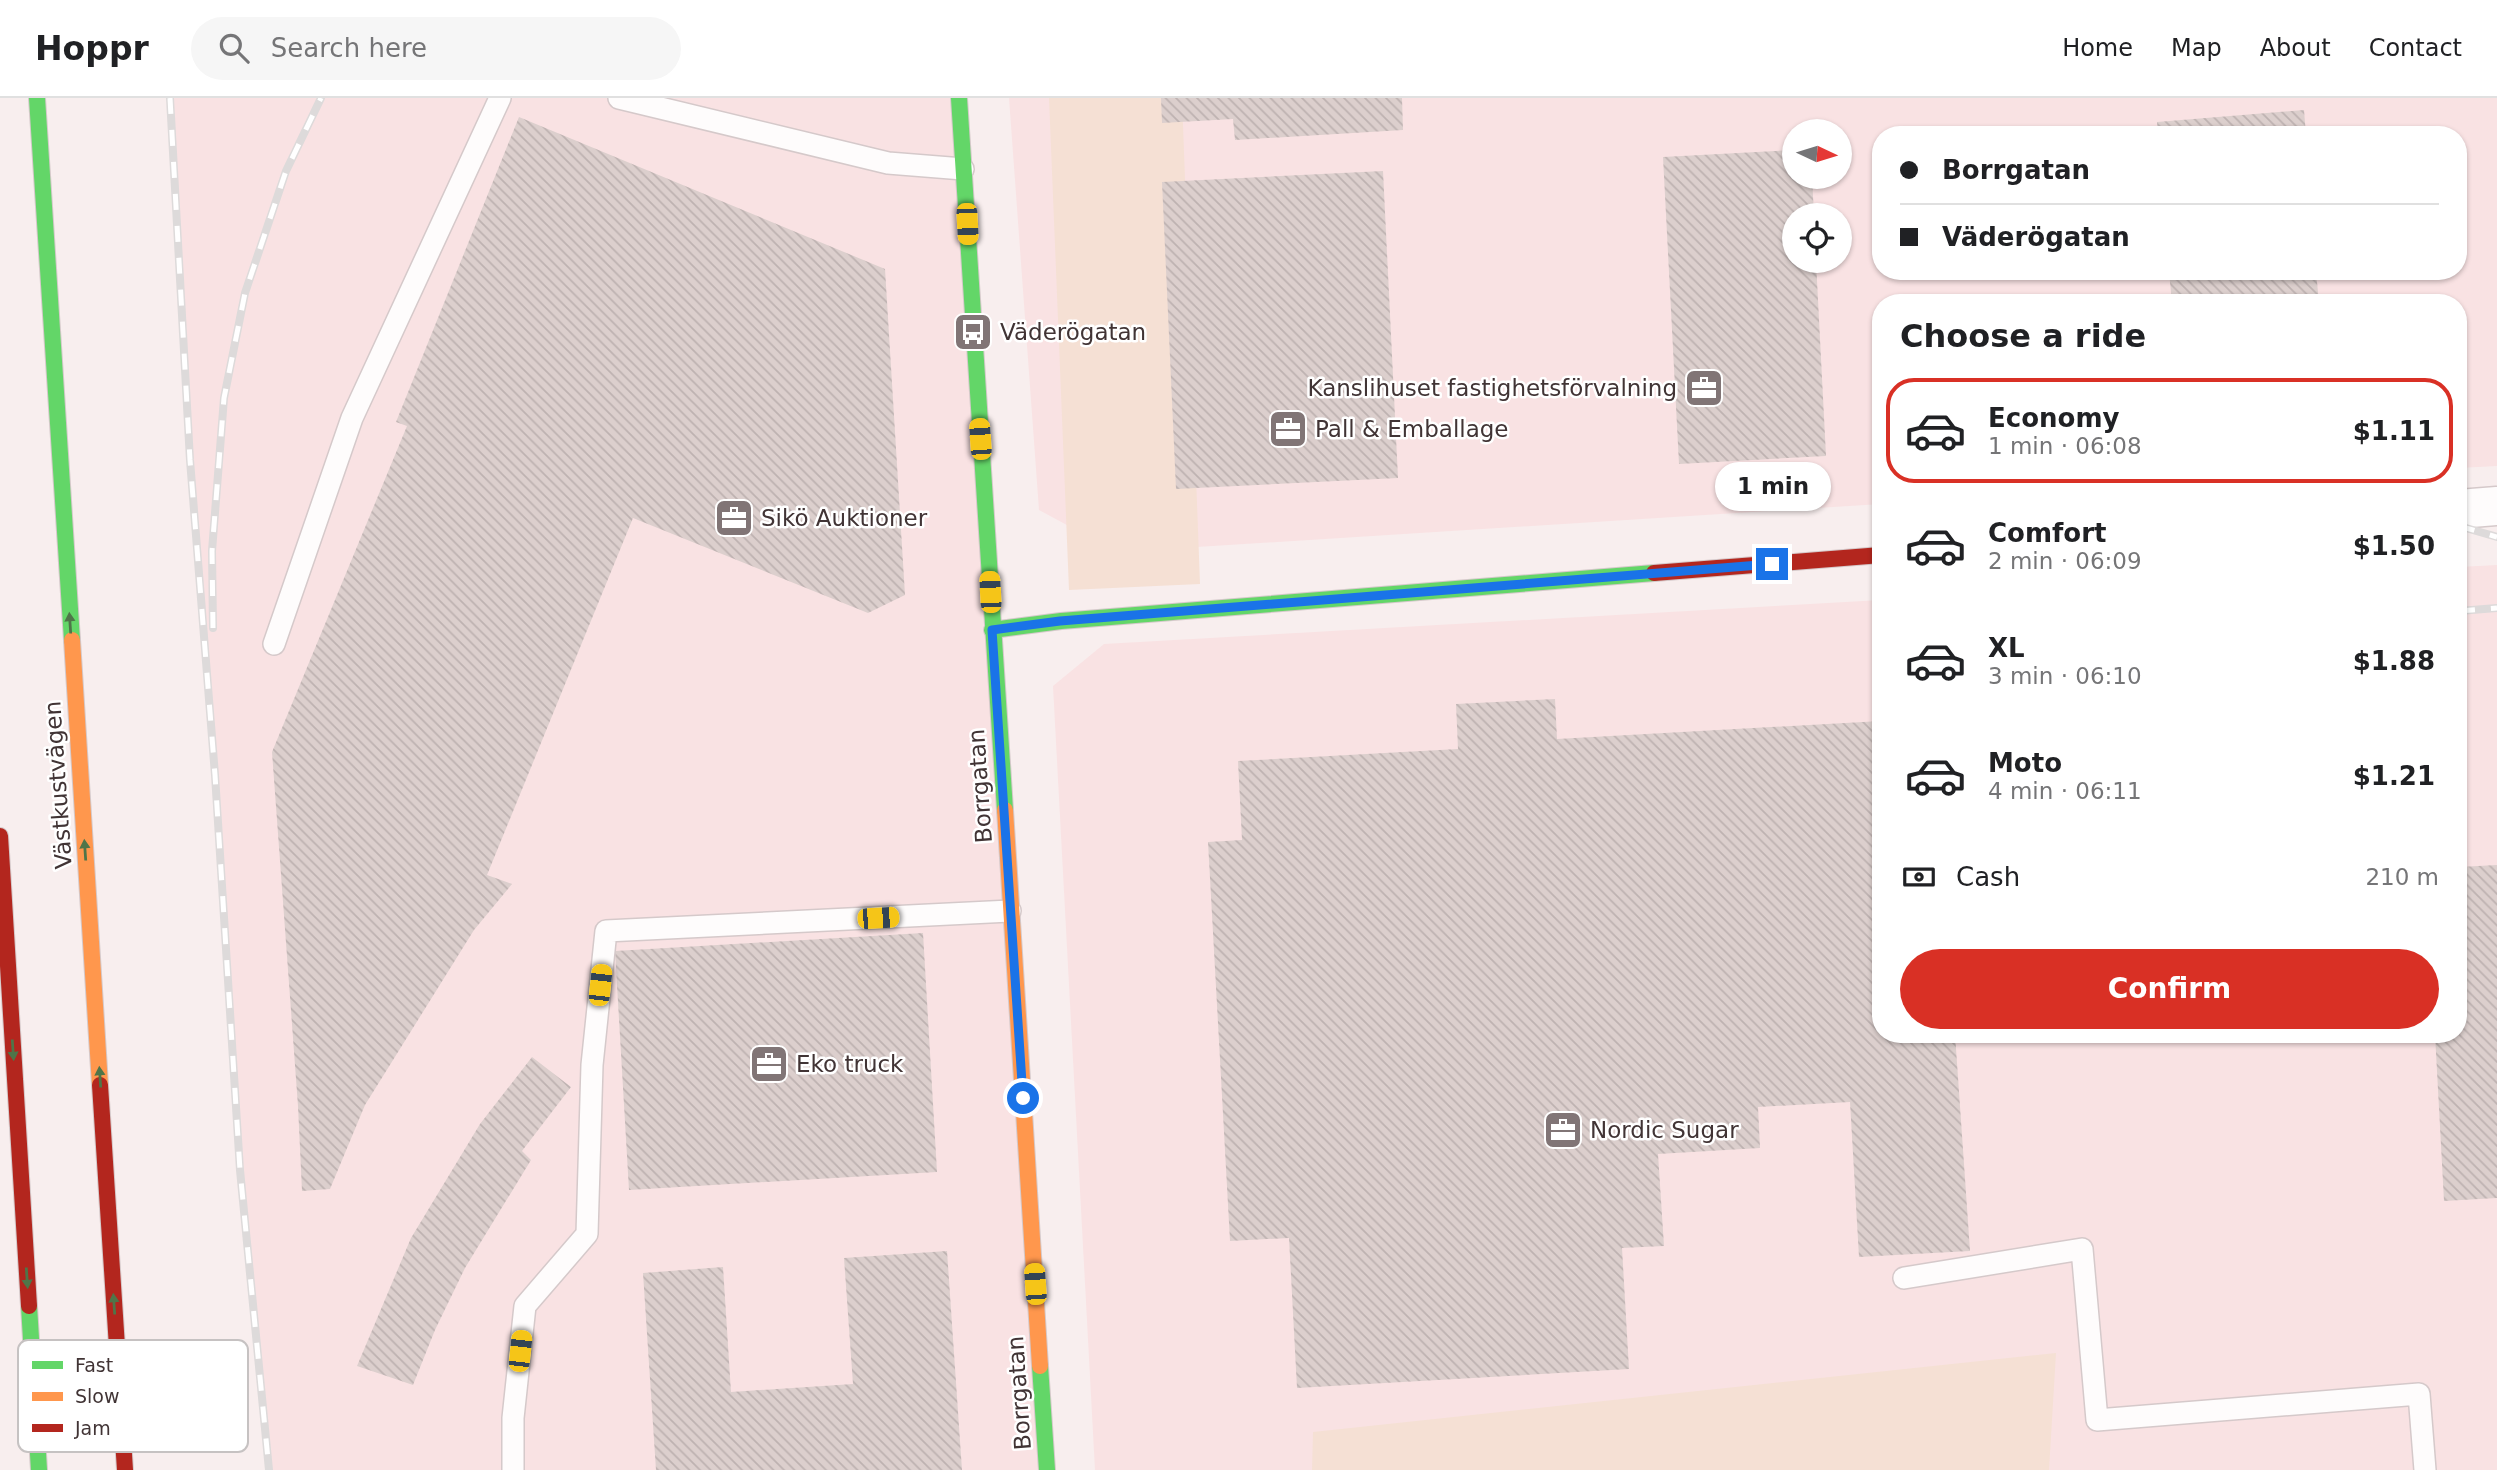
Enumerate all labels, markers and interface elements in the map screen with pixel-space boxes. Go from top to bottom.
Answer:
search box [191,17,681,80]
text: Hoppr [35,29,149,68]
icon: search [215,29,253,67]
text: Search here [271,33,427,63]
text: Home [2062,34,2133,62]
text: Map [2171,34,2222,62]
text: About [2260,34,2331,62]
text: Contact [2369,34,2462,62]
north arrow [1782,119,1852,189]
map controls [1782,119,1852,273]
text: Borrgatan [1942,155,2090,185]
car [956,202,979,246]
button: locate [1782,203,1852,273]
text: Väderögatan [1942,222,2130,252]
bus stop icon: Väderögatan [952,311,994,353]
text: Choose a ride [1900,317,2146,355]
place label: Väderögatan [1000,319,1146,345]
office icon: Kanslihuset fastighetsförvalning [1683,367,1725,409]
place label: Kanslihuset fastighetsförvalning [1307,375,1677,401]
icon: car [1904,399,1967,462]
text: Economy [1988,403,2119,433]
office icon: Pall & Emballage [1267,408,1309,450]
place label: Pall & Emballage [1315,416,1509,442]
text: $1.11 [2353,416,2435,446]
car [969,417,992,461]
text: 1 min · 06:08 [1988,433,2142,459]
callout: 1 min [1714,462,1830,512]
text: 1 min [1737,473,1809,499]
office icon: Sikö Auktioner [713,497,755,539]
place label: Sikö Auktioner [761,505,928,531]
icon: car [1904,514,1967,577]
text: Comfort [1988,518,2106,548]
text: $1.50 [2353,531,2435,561]
route end [1756,548,1788,580]
text: 2 min · 06:09 [1988,548,2142,574]
car [979,570,1002,614]
one-way arrow [64,612,75,634]
icon: car [1904,629,1967,692]
text: XL [1988,633,2025,663]
text: $1.88 [2353,646,2435,676]
text: 3 min · 06:10 [1988,663,2142,689]
street label: Västkustvägen [39,700,77,870]
street label: Borrgatan [963,728,997,844]
icon: car [1904,744,1967,807]
text: Moto [1988,748,2062,778]
text: $1.21 [2353,761,2435,791]
text: 4 min · 06:11 [1988,778,2142,804]
one-way arrow [79,839,90,861]
icon: cash [1900,858,1938,896]
text: Cash [1956,862,2020,892]
text: 210 m [2365,864,2439,890]
car [857,906,900,930]
button: Confirm [1900,949,2439,1029]
car [588,963,613,1007]
one-way arrow [8,1040,19,1062]
office icon: Eko truck [748,1043,790,1085]
place label: Eko truck [796,1051,904,1077]
one-way arrow [94,1066,105,1088]
route start [1007,1082,1039,1114]
office icon: Nordic Sugar [1542,1109,1584,1151]
place label: Nordic Sugar [1590,1117,1739,1143]
car [1024,1262,1047,1306]
one-way arrow [22,1267,33,1289]
one-way arrow [109,1293,120,1315]
car [508,1329,533,1373]
street label: Borrgatan [1002,1335,1036,1451]
legend [18,1340,248,1452]
text: Fast [75,1354,113,1376]
text: Slow [75,1385,120,1407]
text: Jam [74,1417,111,1439]

